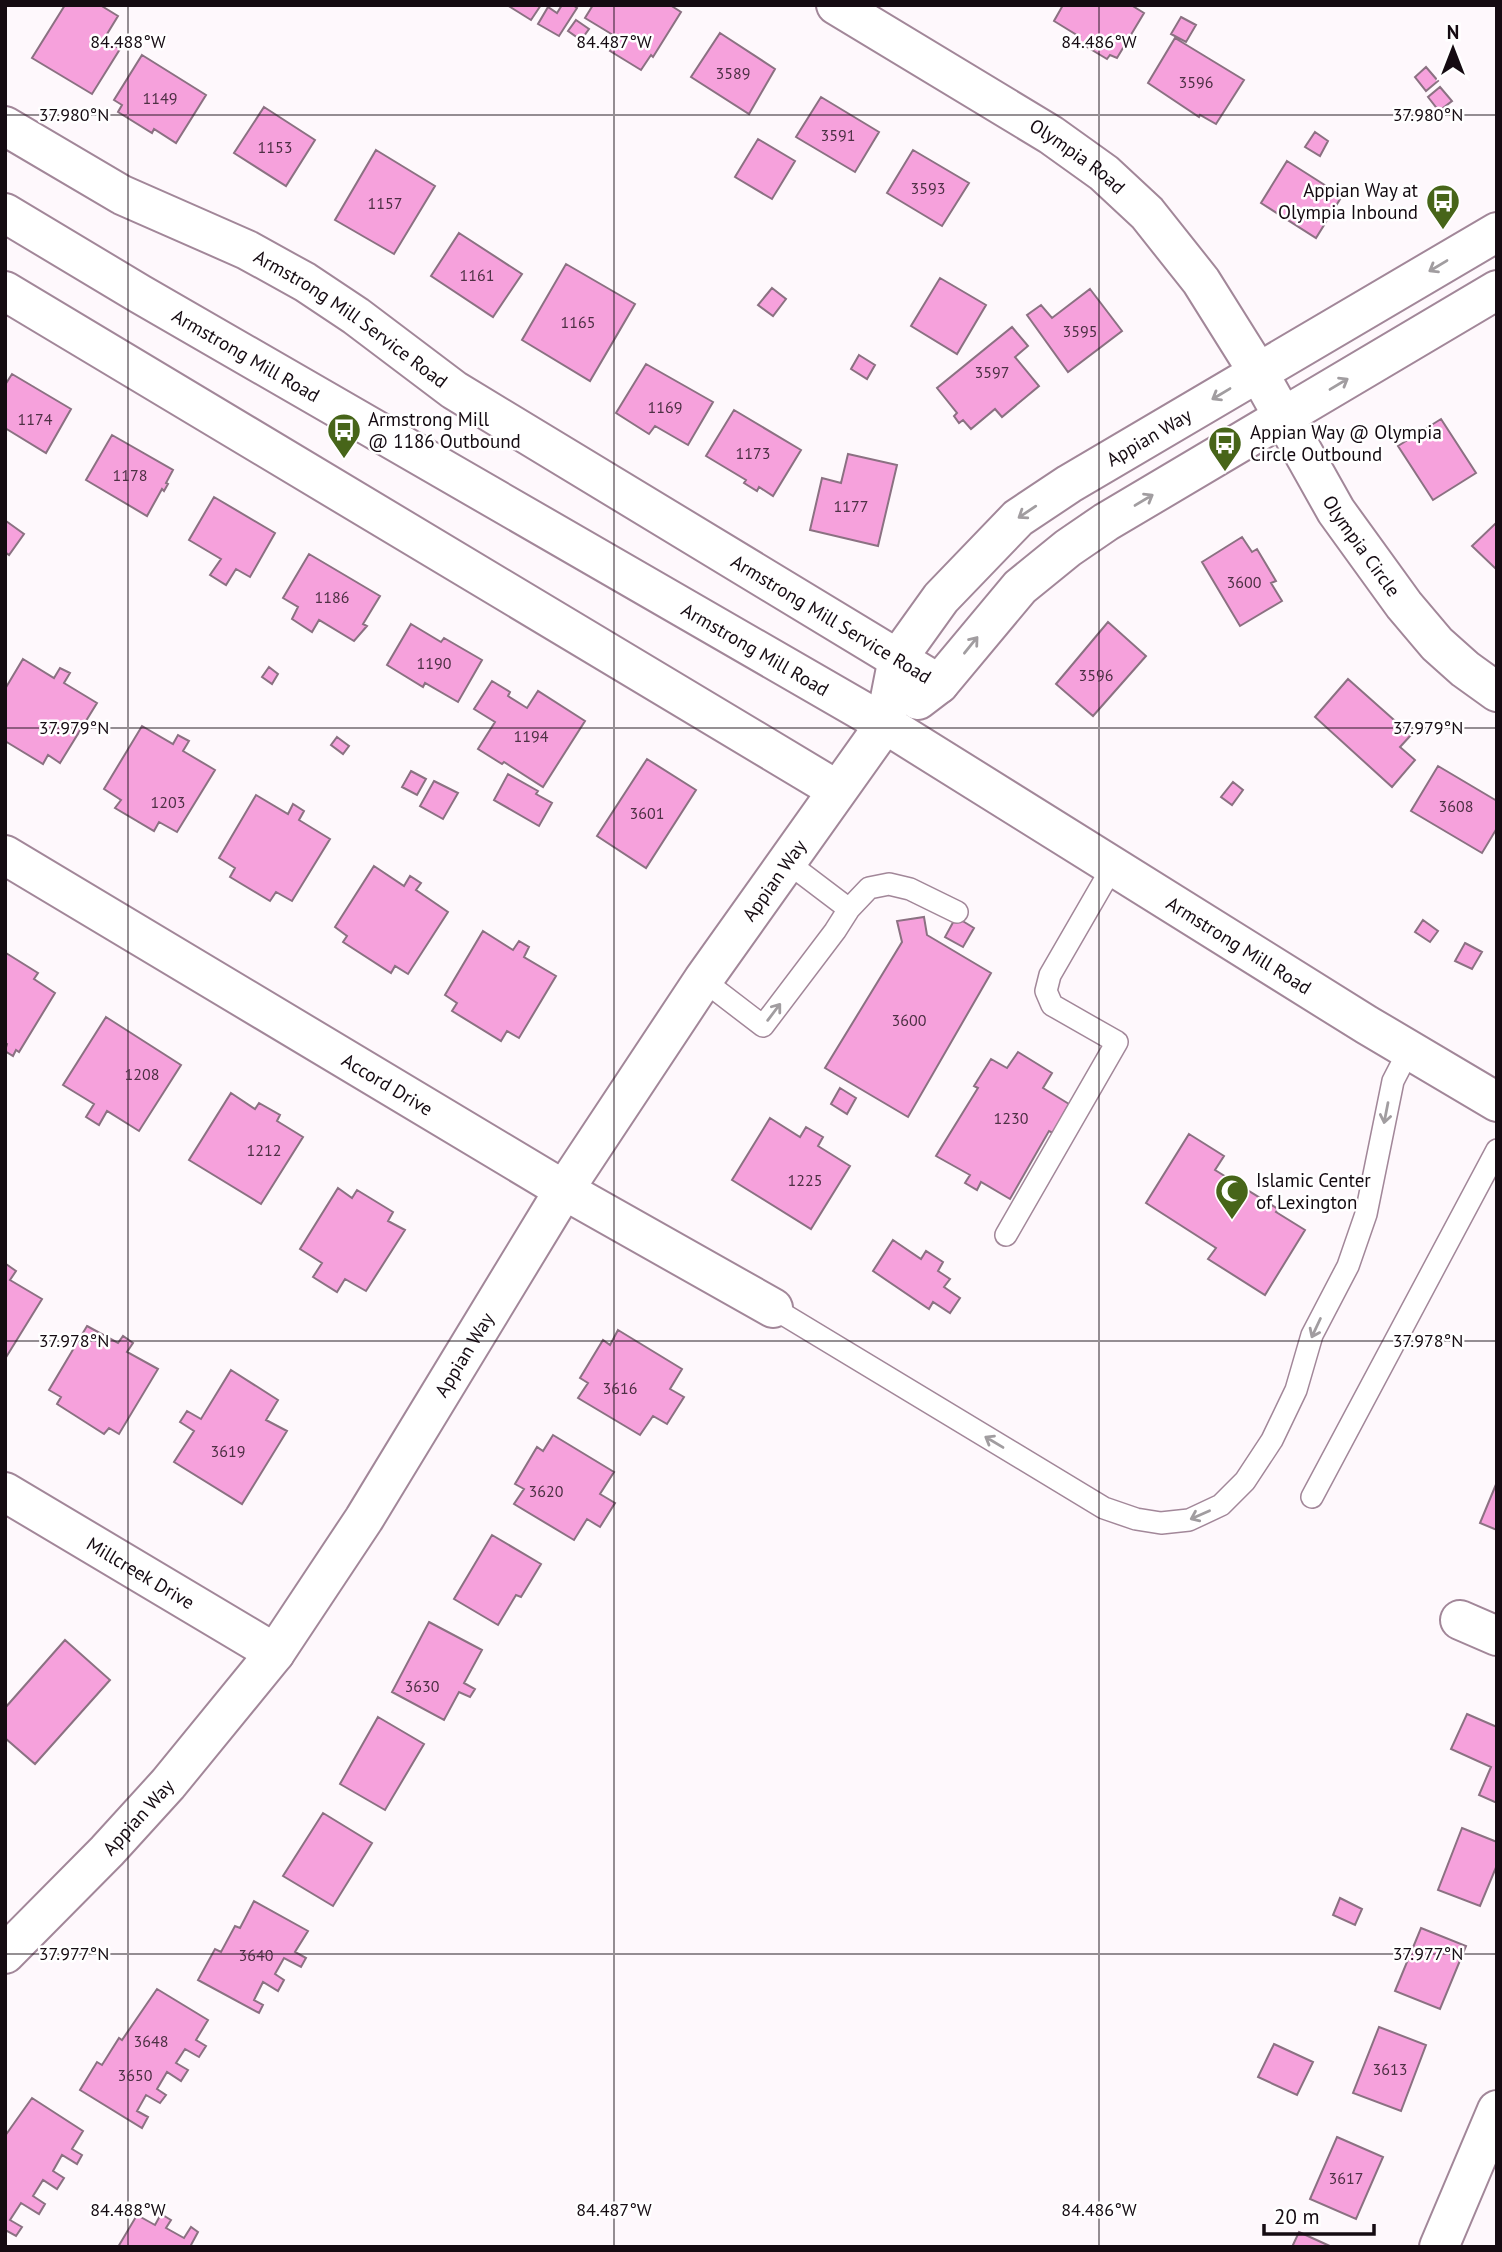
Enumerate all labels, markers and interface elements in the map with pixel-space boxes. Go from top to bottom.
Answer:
north arrow [1418,14,1488,84]
text: N [1447,20,1459,44]
text: 84.488°W [90,30,166,53]
text: 84.487°W [576,30,652,53]
text: 84.486°W [1061,30,1137,53]
house number: 3589 [716,63,750,83]
house number: 3596 [1179,72,1213,92]
house number: 1149 [143,88,177,108]
text: 37.980°N [39,103,109,126]
text: 37.980°N [1393,103,1463,126]
street label: Olympia Road [1025,113,1131,199]
house number: 3591 [821,125,855,145]
house number: 1153 [258,137,292,157]
house number: 3593 [911,178,945,198]
place label: Appian Way at Olympia Inbound [1278,178,1419,224]
bus stop icon: Appian Way at Olympia Inbound [1424,182,1462,231]
house number: 1157 [368,193,402,213]
street label: Armstrong Mill Service Road [250,244,453,393]
one-way arrow [1428,260,1448,274]
house number: 1161 [460,265,494,285]
street label: Armstrong Mill Road [168,303,324,407]
house number: 1165 [561,312,595,332]
house number: 3595 [1063,321,1097,341]
house number: 3597 [975,362,1009,382]
one-way arrow [1329,376,1349,390]
one-way arrow [1211,388,1231,402]
house number: 1169 [648,397,682,417]
street label: Appian Way [1102,403,1196,471]
place label: Armstrong Mill @ 1186 Outbound [368,407,521,453]
house number: 1174 [18,409,53,429]
bus stop icon: Armstrong Mill @ 1186 Outbound [325,411,363,460]
place label: Appian Way @ Olympia Circle Outbound [1250,420,1442,466]
bus stop icon: Appian Way @ Olympia Circle Outbound [1206,424,1244,473]
house number: 1173 [736,443,770,463]
house number: 1178 [113,465,147,485]
street label: Olympia Circle [1318,491,1406,601]
one-way arrow [1133,493,1153,507]
house number: 1177 [834,496,868,516]
one-way arrow [1017,506,1037,520]
street label: Armstrong Mill Service Road [727,549,936,689]
house number: 3600 [1227,572,1262,592]
house number: 1186 [315,587,349,607]
street label: Armstrong Mill Road [677,597,833,701]
one-way arrow [963,636,979,654]
house number: 1190 [417,653,452,673]
house number: 3596 [1079,665,1113,685]
text: 37.979°N [39,716,109,739]
text: 37.979°N [1393,716,1463,739]
house number: 1194 [514,726,549,746]
house number: 1203 [151,792,185,812]
house number: 3608 [1439,796,1473,816]
house number: 3601 [630,803,664,823]
street label: Appian Way [737,834,811,926]
street label: Armstrong Mill Road [1162,891,1316,999]
one-way arrow [766,1003,781,1022]
house number: 3600 [892,1010,927,1030]
street label: Accord Drive [338,1048,437,1121]
house number: 1208 [125,1064,159,1084]
one-way arrow [1379,1101,1393,1124]
house number: 1230 [994,1108,1029,1128]
house number: 1212 [247,1140,281,1160]
place label: Islamic Center of Lexington [1256,1168,1371,1214]
house number: 1225 [788,1170,822,1190]
mosque icon: Islamic Center of Lexington [1213,1172,1251,1221]
street label: Appian Way [429,1308,499,1401]
one-way arrow [1309,1317,1322,1338]
text: 37.978°N [39,1329,109,1352]
text: 37.978°N [1393,1329,1463,1352]
house number: 3616 [603,1378,637,1398]
one-way arrow [984,1435,1004,1449]
house number: 3619 [211,1441,245,1461]
house number: 3620 [529,1481,564,1501]
one-way arrow [1190,1509,1211,1522]
street label: Millcreek Drive [82,1531,199,1614]
house number: 3630 [405,1676,440,1696]
street label: Appian Way [97,1774,179,1860]
text: 37.977°N [39,1942,109,1965]
text: 37.977°N [1393,1942,1463,1965]
house number: 3640 [239,1945,274,1965]
house number: 3648 [134,2031,168,2051]
house number: 3613 [1373,2059,1407,2079]
house number: 3650 [118,2065,153,2085]
house number: 3617 [1329,2168,1363,2188]
scale bar [1264,2192,1374,2236]
text: 84.488°W [90,2198,166,2221]
text: 84.487°W [576,2198,652,2221]
text: 84.486°W [1061,2198,1137,2221]
text: 20 m [1274,2203,1320,2230]

